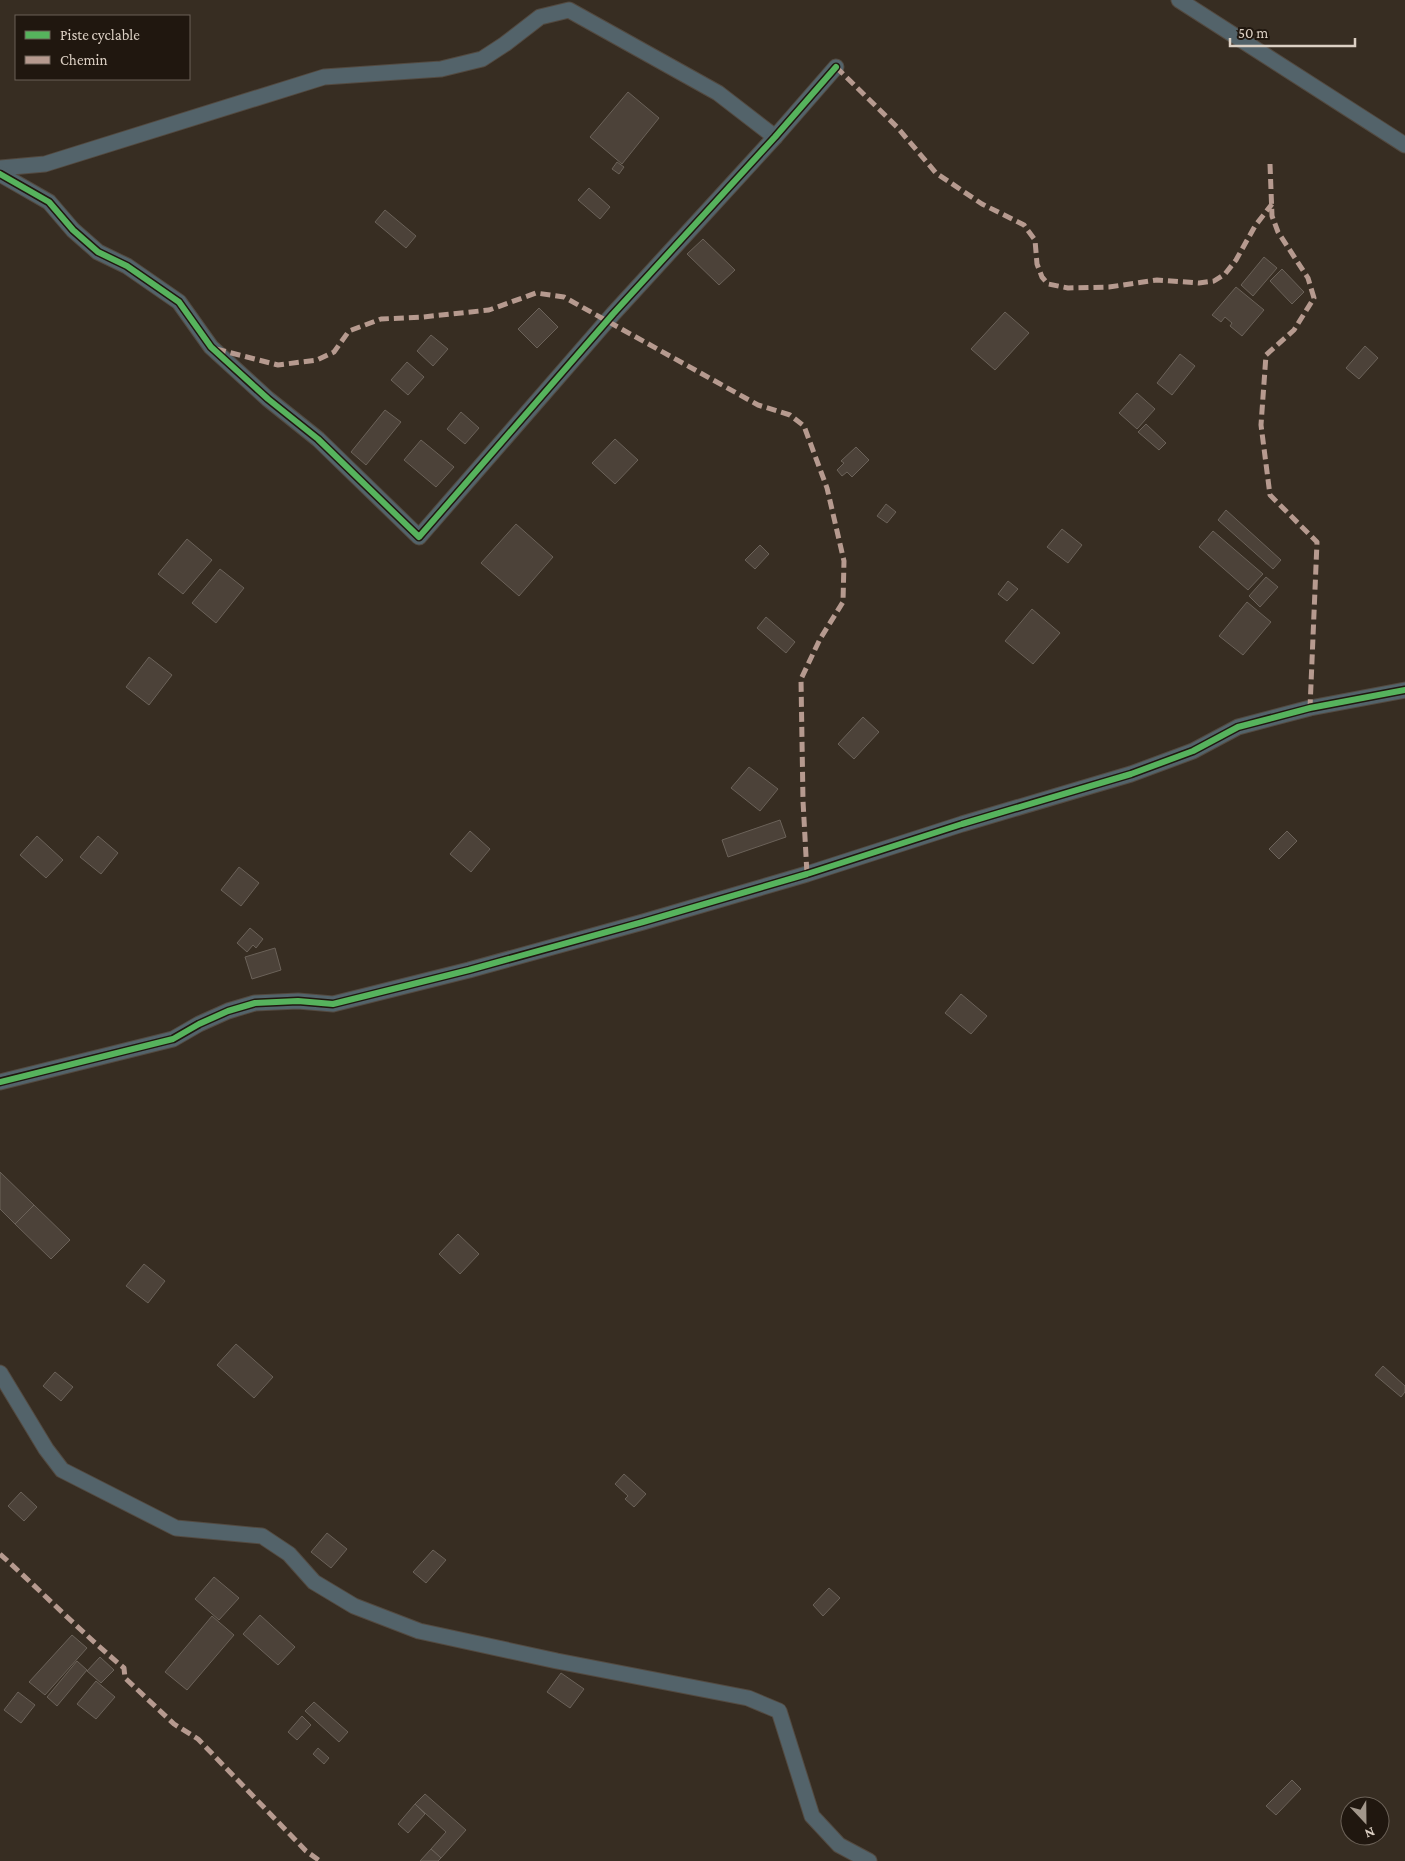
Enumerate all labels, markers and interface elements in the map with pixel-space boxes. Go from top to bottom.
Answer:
legend [15,15,190,80]
scale bar [1230,15,1355,47]
text: 50 m [1238,25,1268,41]
text: Piste cyclable [60,27,140,44]
text: Chemin [60,52,108,68]
north arrow [1340,1796,1390,1846]
text: N [1362,1824,1377,1842]

